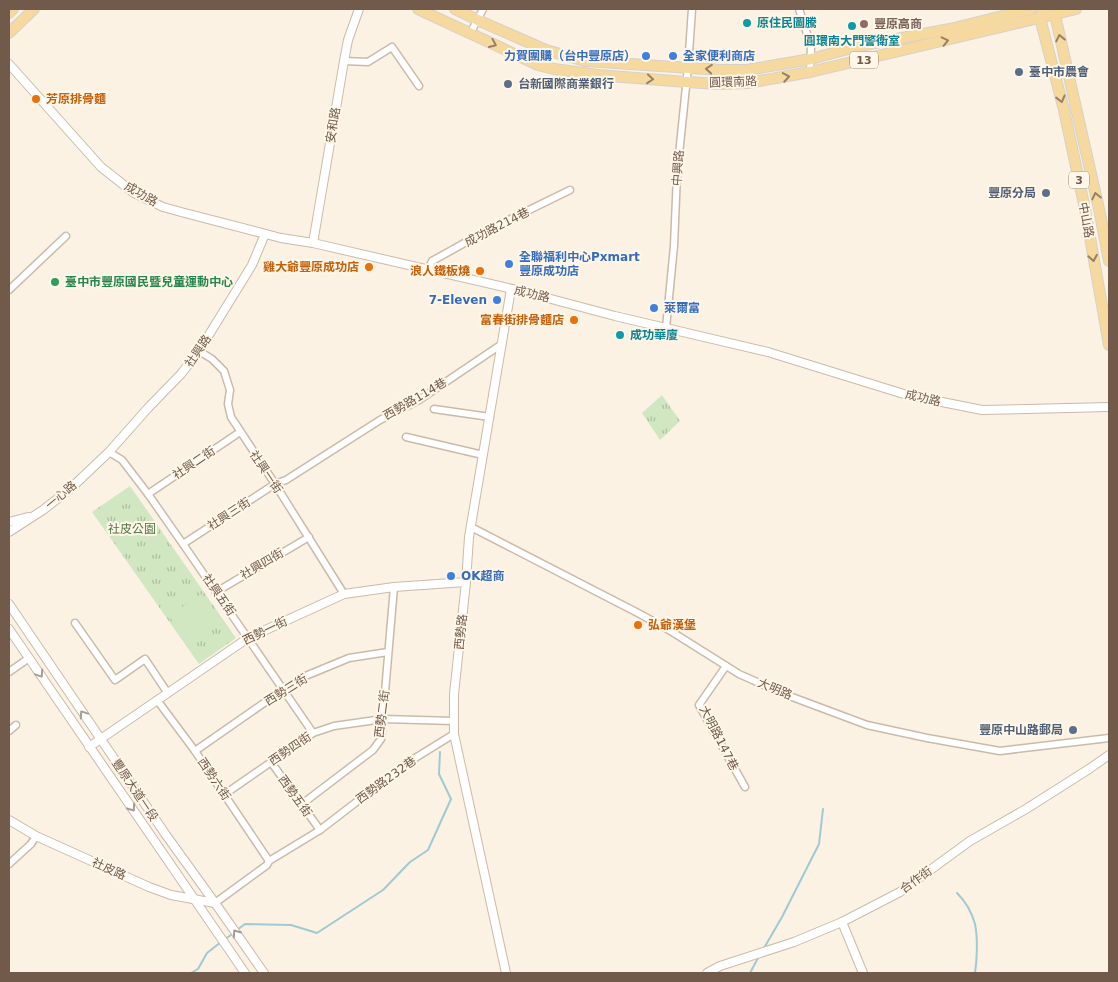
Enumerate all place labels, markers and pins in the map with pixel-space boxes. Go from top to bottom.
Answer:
place label: 原住民圖騰 [757,16,817,30]
marker: 原住民圖騰 [741,17,753,29]
place label: 豐原高商 [874,17,922,31]
marker: 豐原高商 [858,18,870,30]
marker: 圓環南大門警衛室 [846,20,858,32]
place label: 圓環南大門警衛室 [804,34,900,48]
place label: 力賀團購（台中豐原店） [504,49,636,63]
place label: 全家便利商店 [683,49,755,63]
marker: 力賀團購（台中豐原店） [640,50,652,62]
marker: 全家便利商店 [667,50,679,62]
place label: 臺中市農會 [1029,65,1089,79]
marker: 臺中市農會 [1013,66,1025,78]
place label: 台新國際商業銀行 [518,77,614,91]
marker: 台新國際商業銀行 [502,78,514,90]
place label: 芳原排骨麵 [46,92,106,106]
marker: 芳原排骨麵 [30,93,42,105]
place label: 豐原分局 [988,186,1036,200]
marker: 豐原分局 [1040,187,1052,199]
place label: 全聯福利中心Pxmart 豐原成功店 [519,250,640,278]
marker: 全聯福利中心Pxmart 豐原成功店 [503,258,515,270]
place label: 雞大爺豐原成功店 [263,260,359,274]
marker: 雞大爺豐原成功店 [363,261,375,273]
place label: 浪人鐵板燒 [410,264,470,278]
marker: 浪人鐵板燒 [474,265,486,277]
place label: 臺中市豐原國民暨兒童運動中心 [65,275,233,289]
marker: 臺中市豐原國民暨兒童運動中心 [49,276,61,288]
place label: 7-Eleven [429,293,487,307]
marker: 7-Eleven [491,294,503,306]
place label: 萊爾富 [664,301,700,315]
marker: 萊爾富 [648,302,660,314]
place label: 富春街排骨麵店 [480,313,564,327]
marker: 富春街排骨麵店 [568,314,580,326]
place label: 成功華廈 [630,328,678,342]
marker: 成功華廈 [614,329,626,341]
place label: OK超商 [461,569,505,583]
marker: OK超商 [445,570,457,582]
place label: 弘爺漢堡 [648,618,696,632]
marker: 弘爺漢堡 [632,619,644,631]
place label: 豐原中山路郵局 [979,723,1063,737]
marker: 豐原中山路郵局 [1067,724,1079,736]

